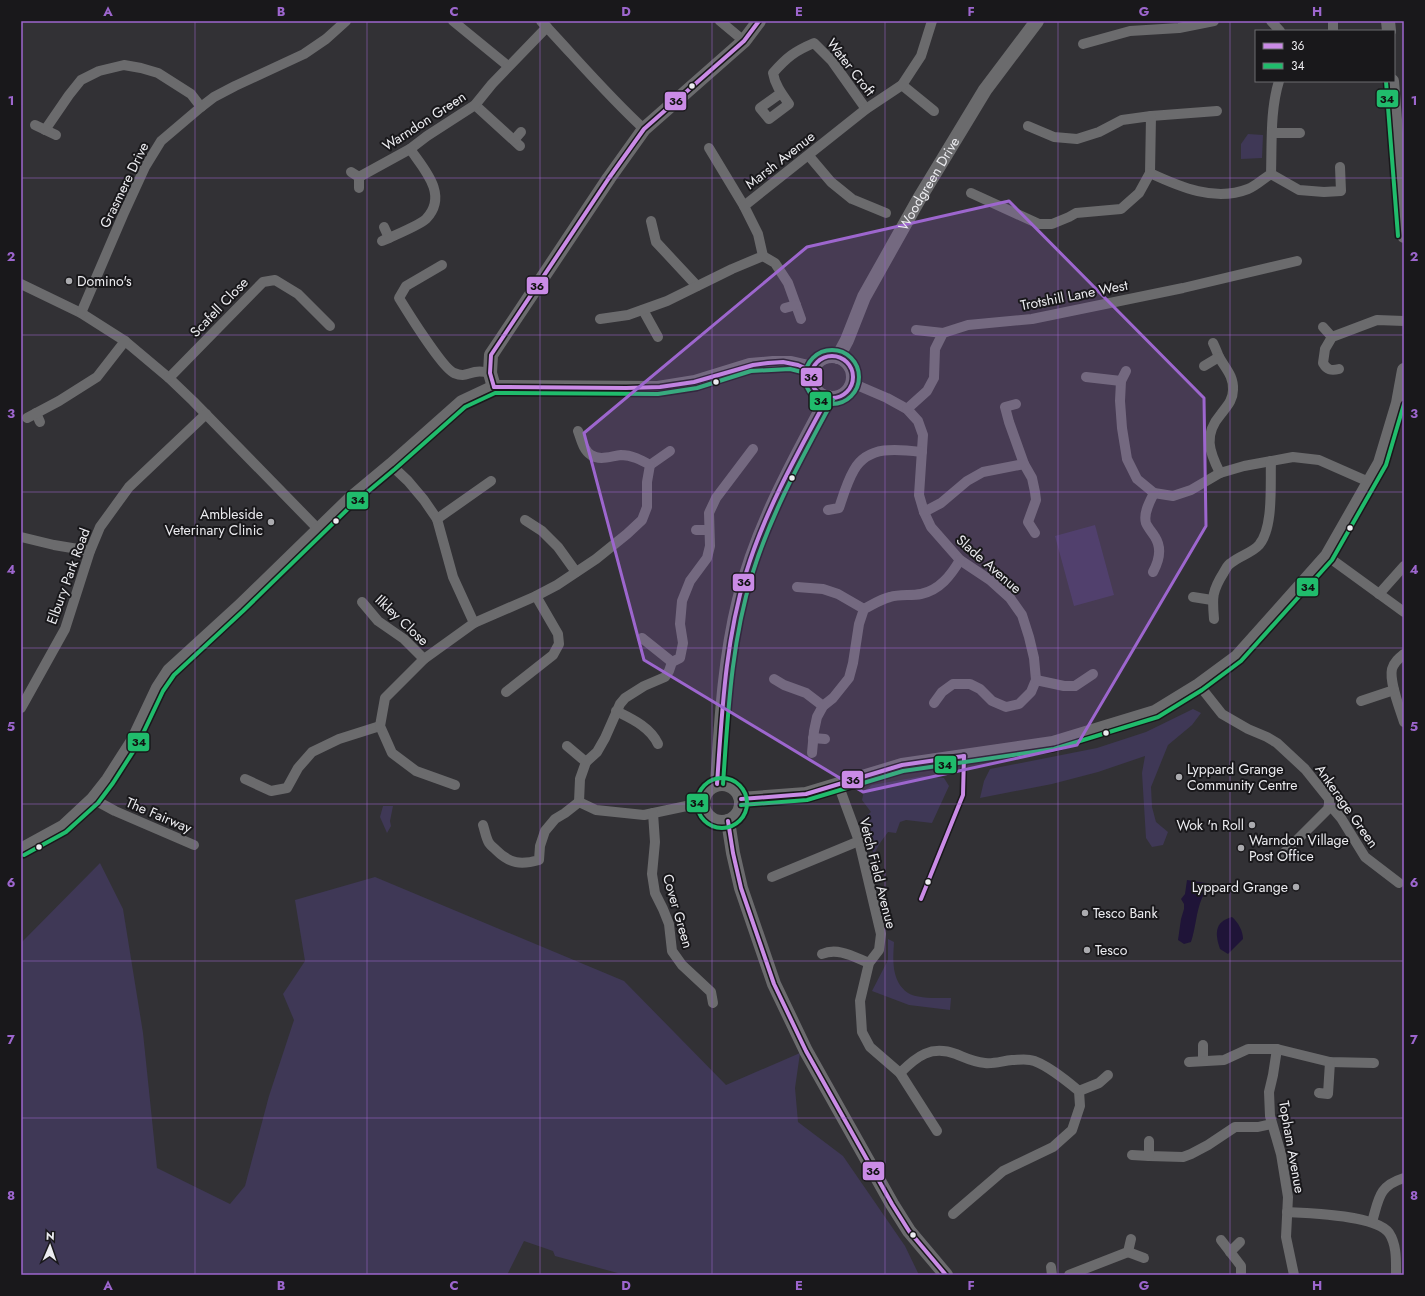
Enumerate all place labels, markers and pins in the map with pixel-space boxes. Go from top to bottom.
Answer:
unlabelled marker [687,81,697,91]
place label: Domino's [77,271,132,291]
marker: Domino's [64,276,74,286]
unlabelled marker [711,377,721,387]
unlabelled marker [787,473,797,483]
place label: Ambleside Veterinary Clinic [165,504,263,540]
unlabelled marker [331,516,341,526]
marker: Ambleside Veterinary Clinic [266,517,276,527]
unlabelled marker [1345,523,1355,533]
unlabelled marker [1101,728,1111,738]
place label: Lyppard Grange Community Centre [1187,759,1297,795]
marker: Lyppard Grange Community Centre [1174,772,1184,782]
place label: Wok 'n Roll [1176,815,1244,835]
marker: Wok 'n Roll [1247,820,1257,830]
place label: Warndon Village Post Office [1249,830,1349,866]
unlabelled marker [34,842,44,852]
marker: Warndon Village Post Office [1236,843,1246,853]
unlabelled marker [923,877,933,887]
place label: Lyppard Grange [1192,877,1288,897]
marker: Lyppard Grange [1291,882,1301,892]
place label: Tesco Bank [1093,903,1158,923]
marker: Tesco Bank [1080,908,1090,918]
place label: Tesco [1095,940,1128,960]
marker: Tesco [1082,945,1092,955]
unlabelled marker [908,1230,918,1240]

